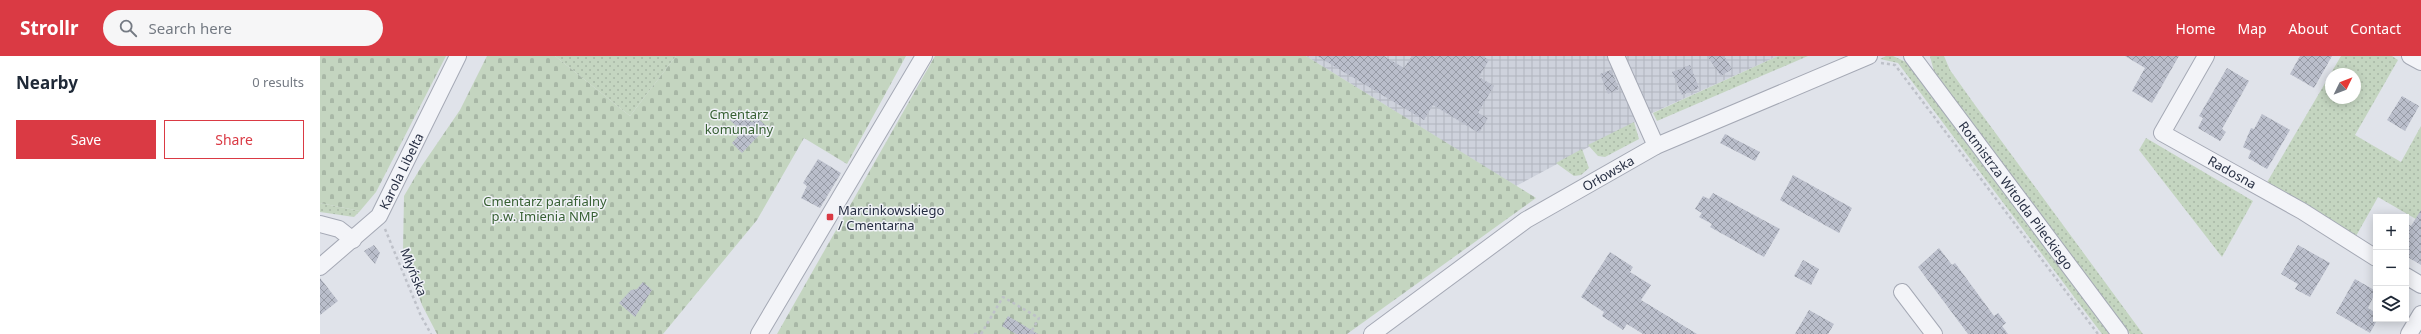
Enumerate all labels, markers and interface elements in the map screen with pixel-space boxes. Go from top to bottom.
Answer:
search box [103,10,383,46]
text: Strollr [20,15,79,41]
icon: search [117,17,139,39]
text: Search here [149,18,232,38]
text: Home [2176,19,2215,38]
text: Map [2237,19,2267,38]
text: About [2289,19,2328,38]
text: Contact [2350,19,2401,38]
north arrow [2325,68,2361,104]
text: Nearby [16,71,78,94]
text: 0 results [252,73,304,91]
park label: Cmentarz komunalny [705,105,774,138]
street label: Rotmistrza Witolda Pileckiego [1955,117,2078,273]
button: Save [16,120,156,159]
button: Share [164,120,304,159]
street label: Karola Libelta [375,130,428,212]
street label: Orłowska [1579,151,1637,195]
street label: Radosna [2205,151,2260,193]
park label: Cmentarz parafialny p.w. Imienia NMP [483,192,607,225]
place label: Marcinkowskiego / Cmentarna [838,201,944,234]
marker: Marcinkowskiego / Cmentarna [825,212,835,222]
map controls [2373,214,2409,322]
button: + [2373,214,2409,250]
street label: Młyńska [396,245,432,299]
button: − [2373,250,2409,286]
button: layers [2373,286,2409,322]

